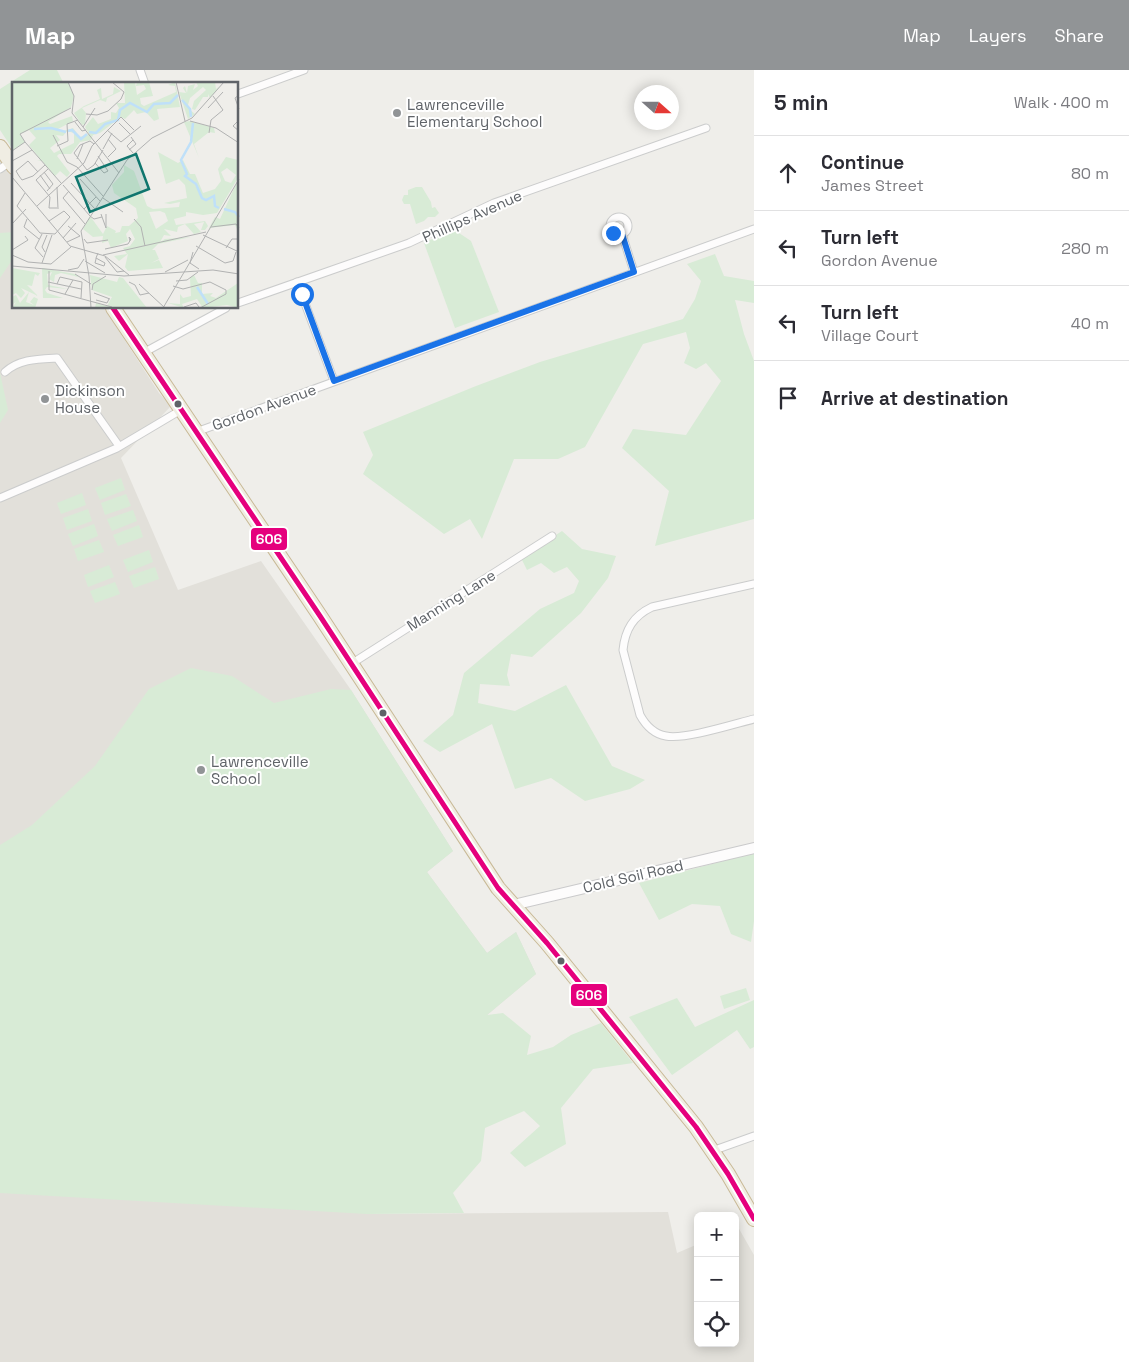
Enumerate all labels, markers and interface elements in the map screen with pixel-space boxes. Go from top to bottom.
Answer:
text: Map [25,20,75,51]
text: Map [903,24,941,47]
text: Layers [969,24,1026,47]
text: Share [1054,24,1104,47]
inset map [12,82,239,309]
north arrow [634,85,679,130]
text: 5 min [774,89,828,116]
text: Walk · 400 m [1014,92,1109,113]
place label: Lawrenceville Elementary School [407,95,543,131]
marker: Lawrenceville Elementary School [391,107,403,119]
text: Continue [821,150,904,175]
icon: ahead [774,159,802,187]
text: 80 m [1071,163,1109,184]
text: James Street [821,175,924,196]
street label: Phillips Avenue [419,185,525,246]
route end [602,222,625,245]
text: Turn left [821,225,899,250]
icon: left [774,234,802,262]
text: 280 m [1061,238,1109,259]
text: Gordon Avenue [821,250,938,271]
route start [291,283,314,306]
text: Turn left [821,300,899,325]
icon: left [774,309,802,337]
text: 40 m [1071,313,1109,334]
text: Village Court [821,325,919,346]
street label: Gordon Avenue [209,379,319,435]
place label: Dickinson House [55,381,125,417]
icon: arrive [774,384,802,412]
text: Arrive at destination [821,386,1009,411]
marker: Dickinson House [39,393,51,405]
unlabelled marker [173,399,183,409]
line badge: 606 [250,527,288,551]
text: 606 [256,530,283,548]
street label: Manning Lane [403,565,499,635]
unlabelled marker [378,708,388,718]
place label: Lawrenceville School [211,752,309,788]
marker: Lawrenceville School [195,764,207,776]
street label: Cold Soil Road [581,855,685,897]
unlabelled marker [556,956,566,966]
line badge: 606 [570,983,608,1007]
text: 606 [576,986,603,1004]
map controls [694,1212,739,1347]
button: + [694,1212,739,1257]
button: − [694,1257,739,1302]
button: locate [694,1302,739,1347]

